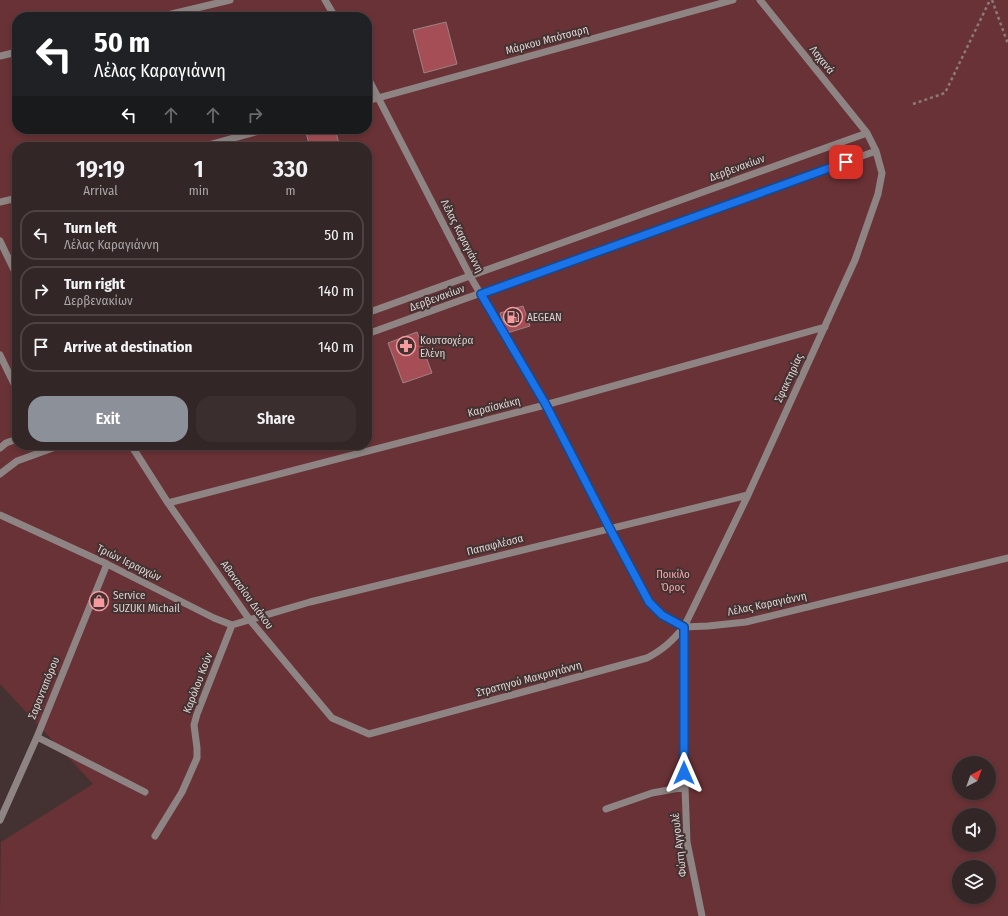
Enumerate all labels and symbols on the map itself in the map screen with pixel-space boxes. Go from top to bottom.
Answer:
street label: Μάρκου Μπότσαρη [504,23,590,57]
street label: Λαχανά [807,43,837,77]
pin [829,145,863,179]
street label: Δερβενακίων [707,152,767,184]
street label: Λέλας Καραγιάννη [438,197,486,275]
street label: Δερβενακίων [407,282,467,314]
fuel station icon: AEGEAN [502,306,524,328]
place label: AEGEAN [527,311,562,324]
place label: Κουτσοχέρα Ελένη [420,334,473,360]
pharmacy icon: Κουτσοχέρα Ελένη [395,335,417,357]
street label: Σφακτηρίας [772,351,806,405]
street label: Καραϊσκάκη [466,394,522,420]
street label: Παπαφλέσσα [465,532,525,558]
street label: Τριών Ιεραρχών [95,542,163,584]
street label: Αθανασίου Διάκου [218,558,276,632]
park label: Ποικίλο Όρος [656,568,690,594]
place label: Service SUZUKI Michail [113,589,180,615]
street label: Λέλας Καραγιάννη [726,589,808,619]
shop icon: Service SUZUKI Michail [88,590,110,612]
street label: Καρόλου Κούν [181,651,216,715]
street label: Σαρανταπόρου [26,655,62,721]
street label: Στρατηγού Μακρυγιάννη [475,659,583,699]
position arrow [663,752,705,794]
north arrow [952,756,996,800]
street label: Φώτη Αγγουλέ [669,812,689,878]

